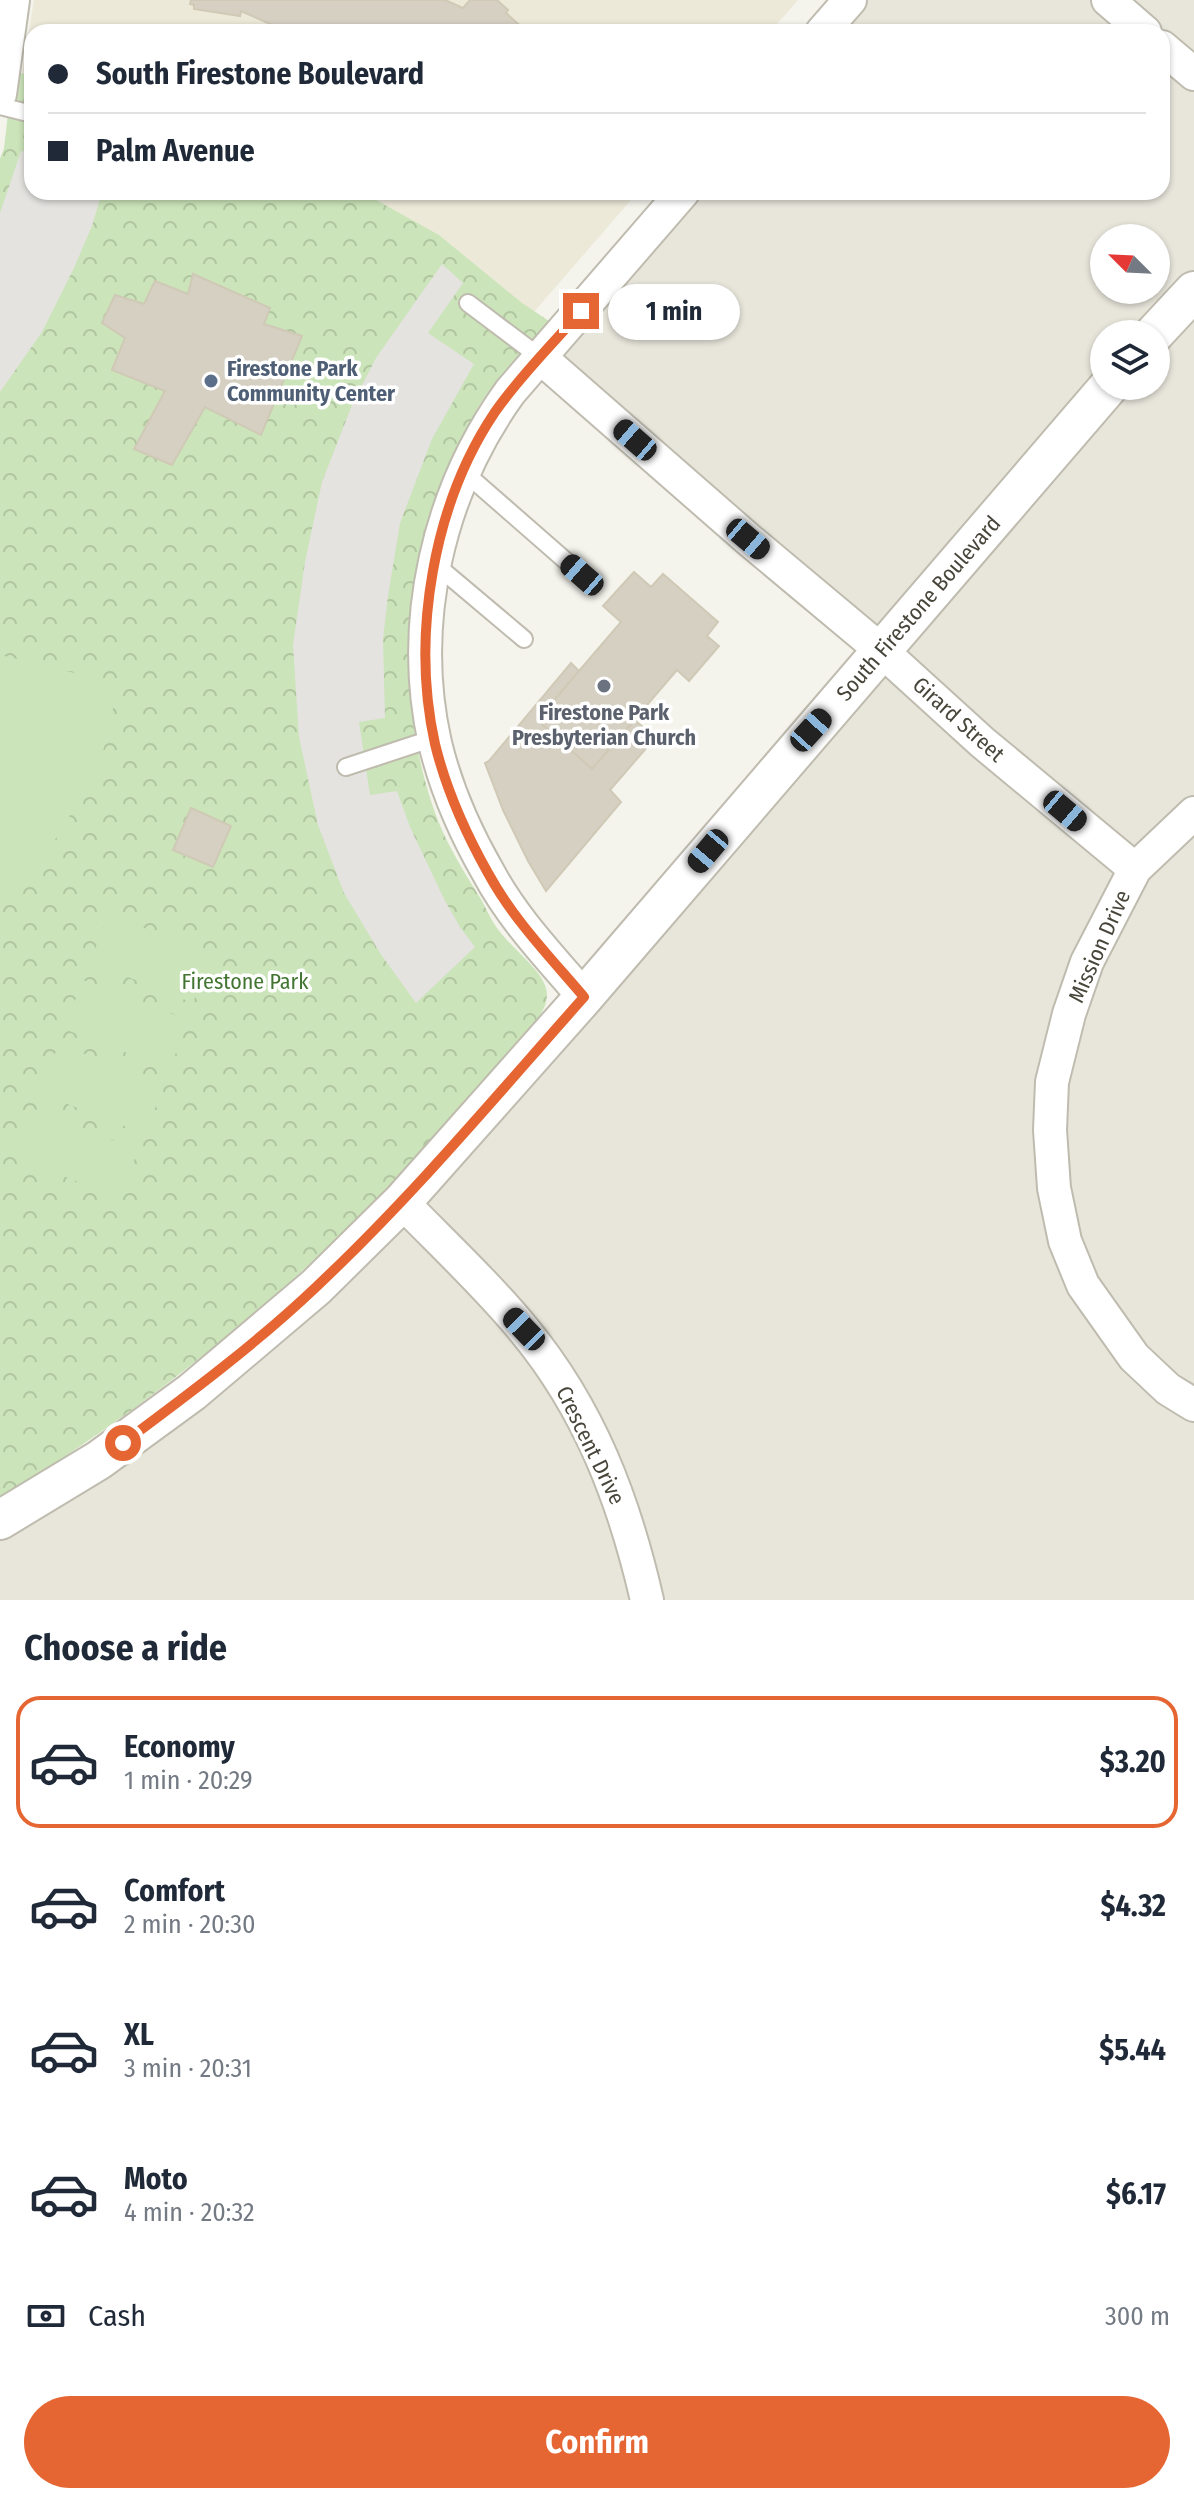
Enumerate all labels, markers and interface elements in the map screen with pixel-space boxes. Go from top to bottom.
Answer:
text: South Firestone Boulevard [96,56,424,92]
text: Palm Avenue [96,133,255,169]
north arrow [1090,224,1170,304]
map controls [1090,224,1170,400]
callout: 1 min [609,283,741,339]
route end [563,293,599,329]
text: 1 min [646,296,702,327]
button: layers [1090,320,1170,400]
place label: Firestone Park Community Center [227,355,396,407]
marker: Firestone Park Community Center [202,372,220,390]
car [609,415,661,465]
street label: South Firestone Boulevard [831,510,1006,706]
car [722,514,774,564]
car [556,550,608,600]
street label: Girard Street [907,671,1011,768]
marker: Firestone Park Presbyterian Church [595,677,613,695]
place label: Firestone Park Presbyterian Church [512,699,696,751]
car [786,704,836,756]
car [1039,786,1091,836]
car [683,825,733,877]
street label: Mission Drive [1063,886,1136,1007]
park label: Firestone Park [182,968,309,995]
car [499,1303,549,1355]
street label: Crescent Drive [550,1382,631,1509]
route start [105,1425,141,1461]
text: Choose a ride [24,1626,227,1670]
icon: car [28,1726,100,1798]
text: Economy [124,1729,235,1765]
text: $3.20 [1100,1744,1166,1780]
text: 1 min · 20:29 [124,1765,253,1796]
icon: car [28,1870,100,1942]
text: Comfort [124,1873,225,1909]
text: $4.32 [1100,1888,1166,1924]
text: 2 min · 20:30 [124,1909,256,1940]
icon: car [28,2014,100,2086]
text: XL [124,2017,154,2053]
text: $5.44 [1099,2032,1166,2068]
text: 3 min · 20:31 [124,2053,252,2084]
icon: car [28,2158,100,2230]
text: Moto [124,2161,188,2197]
text: $6.17 [1106,2176,1166,2212]
text: 4 min · 20:32 [124,2197,254,2228]
icon: cash [24,2294,68,2338]
text: Cash [88,2298,146,2334]
text: 300 m [1105,2301,1170,2332]
button: Confirm [24,2396,1170,2488]

